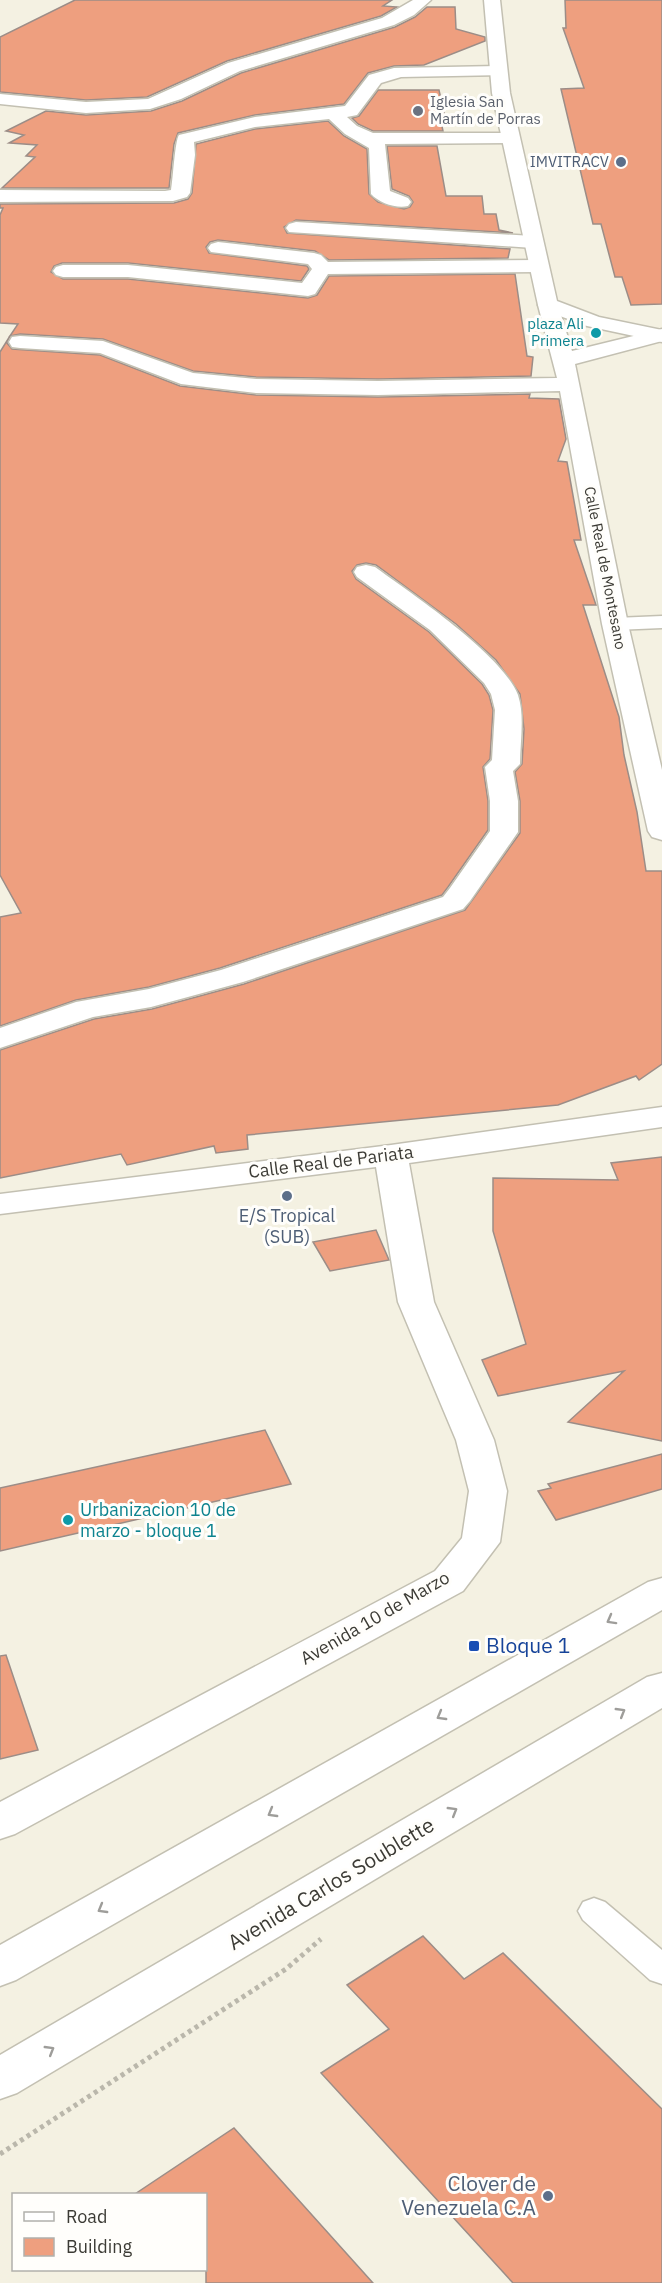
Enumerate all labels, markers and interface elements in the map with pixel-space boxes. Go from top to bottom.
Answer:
place label: Iglesia San Martín de Porras [430,92,541,128]
marker: Iglesia San Martín de Porras [411,104,425,118]
place label: IMVITRACV [530,152,609,171]
marker: IMVITRACV [614,155,628,169]
place label: plaza Ali Primera [527,314,584,350]
marker: plaza Ali Primera [589,326,603,340]
street label: Calle Real de Montesano [580,485,631,651]
street label: Calle Real de Pariata [247,1140,415,1183]
marker: E/S Tropical (SUB) [280,1189,294,1203]
place label: E/S Tropical (SUB) [239,1204,335,1248]
place label: Urbanizacion 10 de marzo - bloque 1 [80,1498,236,1542]
marker: Urbanizacion 10 de marzo - bloque 1 [61,1513,75,1527]
street label: Avenida 10 de Marzo [296,1566,453,1670]
one-way arrow [607,1613,617,1624]
place label: Bloque 1 [486,1631,570,1659]
marker: Bloque 1 [467,1639,481,1653]
one-way arrow [615,1708,625,1719]
one-way arrow [437,1709,447,1720]
one-way arrow [267,1805,278,1817]
one-way arrow [447,1807,457,1819]
street label: Avenida Carlos Soublette [222,1810,439,1956]
one-way arrow [98,1902,108,1913]
one-way arrow [44,2045,54,2057]
place label: Clover de Venezuela C.A [401,2169,536,2221]
marker: Clover de Venezuela C.A [541,2189,555,2203]
legend [12,2193,207,2271]
text: Road [66,2205,107,2228]
text: Building [66,2235,133,2258]

